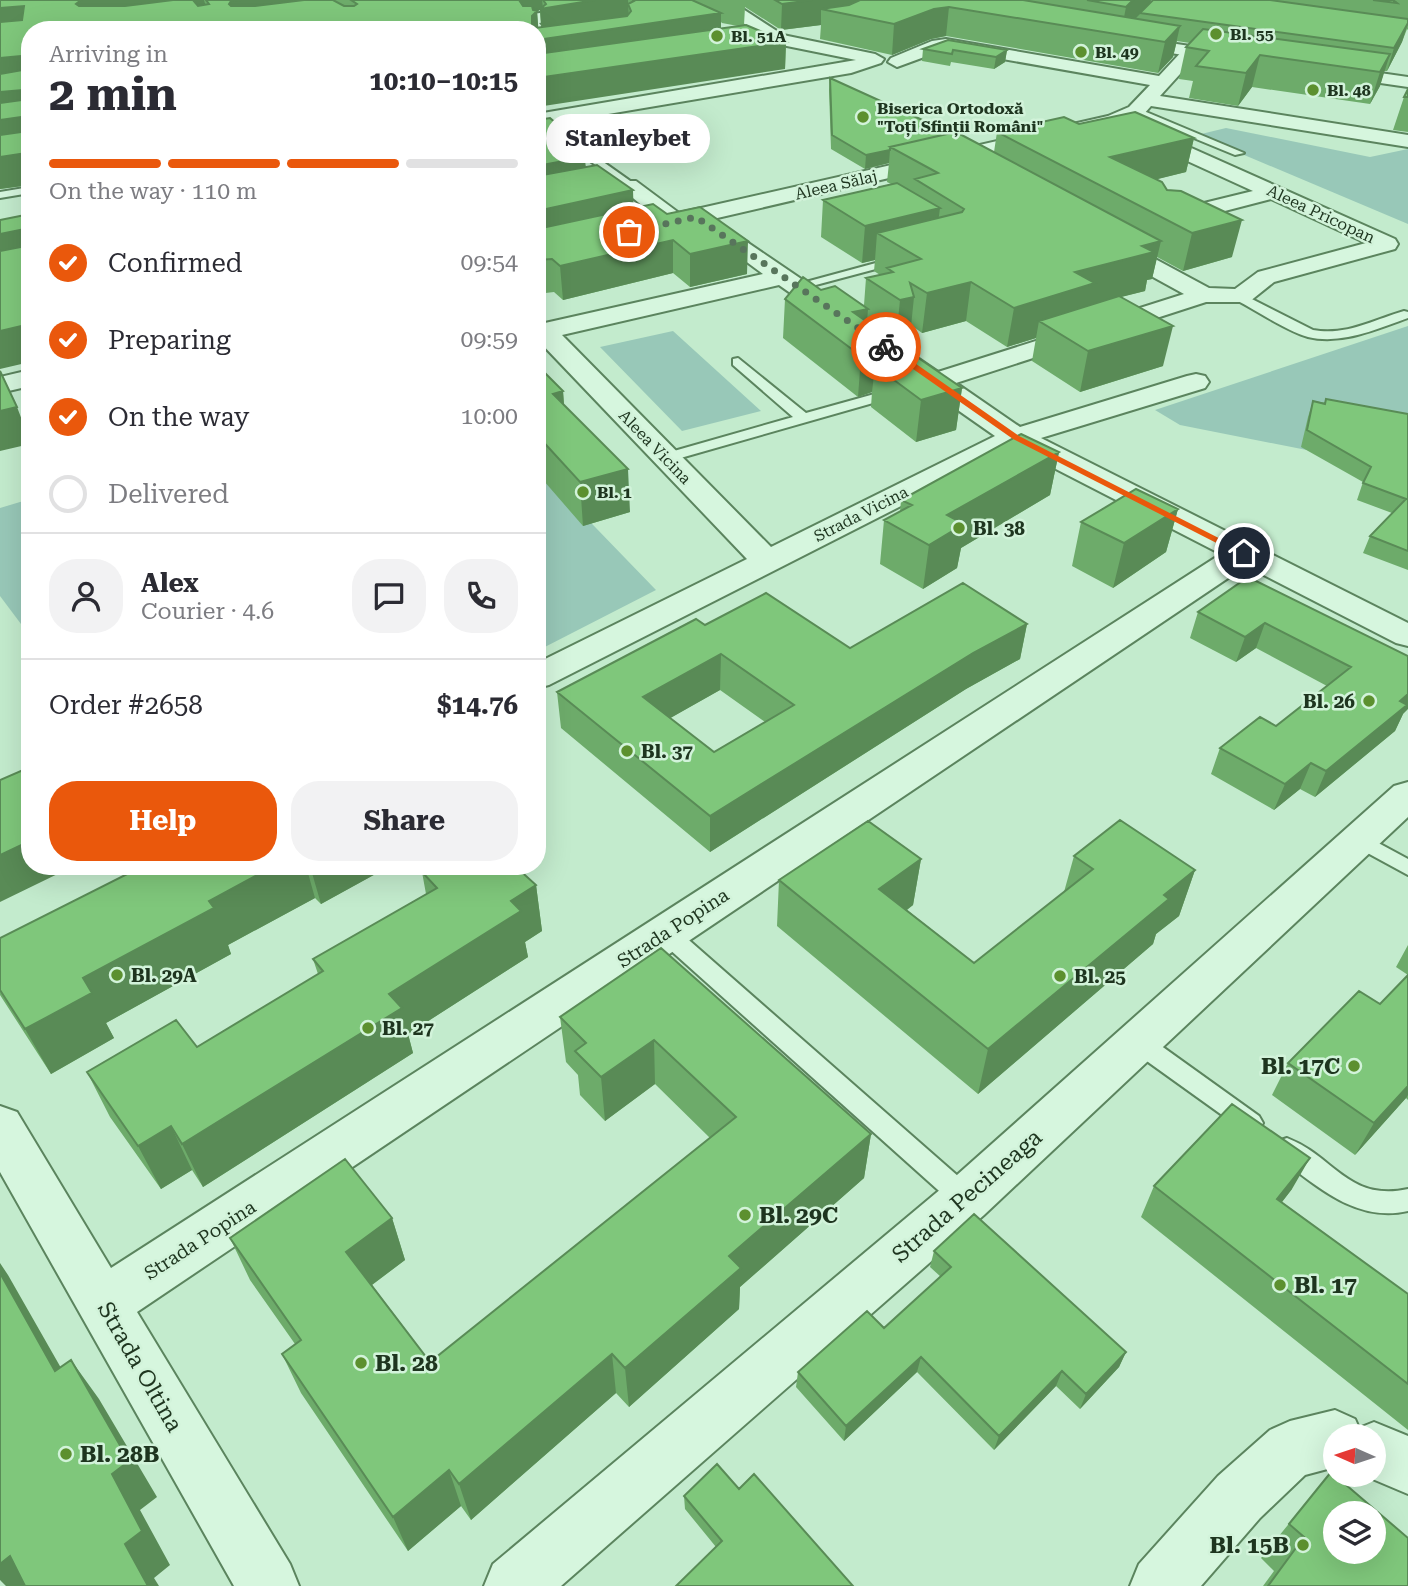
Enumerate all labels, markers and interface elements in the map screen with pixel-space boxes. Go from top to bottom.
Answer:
place label: Bl. 55 [1230,25,1274,44]
marker: Bl. 55 [1208,26,1224,42]
place label: Bl. 51A [731,27,787,46]
marker: Bl. 51A [709,28,725,44]
text: Arriving in [49,41,168,68]
place label: Bl. 49 [1095,43,1139,62]
marker: Bl. 49 [1073,44,1089,60]
text: 10:10–10:15 [369,66,518,96]
text: 2 min [49,67,177,121]
place label: Bl. 48 [1327,81,1371,100]
marker: Bl. 48 [1305,82,1321,98]
place label: Biserica Ortodoxă "Toți Sfinții Români" [877,99,1043,137]
marker: Biserica Ortodoxă "Toți Sfinții Români" [855,109,871,125]
callout: Stanleybet [547,113,711,162]
text: Stanleybet [565,125,691,152]
street label: Aleea Sălaj [793,166,879,204]
text: On the way · 110 m [49,178,257,205]
street label: Aleea Pricopan [1264,181,1378,247]
pin [599,202,659,262]
icon: bag [610,213,648,251]
icon: check [49,244,87,282]
text: Confirmed [108,248,243,278]
text: 09:54 [461,249,518,276]
courier [851,312,921,382]
icon: check [49,321,87,359]
text: Preparing [108,325,231,355]
text: 09:59 [461,326,518,353]
icon: bike [867,328,905,366]
icon: check [49,398,87,436]
text: On the way [108,402,249,432]
text: 10:00 [461,403,518,430]
street label: Aleea Vicina [615,406,695,488]
text: Delivered [108,479,229,509]
street label: Strada Vicina [811,482,912,546]
place label: Bl. 1 [597,483,632,502]
marker: Bl. 1 [575,484,591,500]
place label: Bl. 38 [973,517,1025,540]
marker: Bl. 38 [951,520,967,536]
pin [1214,523,1274,583]
icon: home [1225,534,1263,572]
button: person [49,559,123,633]
button: chat [352,559,426,633]
button: phone [444,559,518,633]
text: Alex [141,568,199,598]
text: Courier · 4.6 [141,598,274,625]
text: Order #2658 [49,690,203,720]
text: $14.76 [437,690,518,720]
place label: Bl. 26 [1303,690,1355,713]
marker: Bl. 26 [1361,693,1377,709]
place label: Bl. 37 [641,740,693,763]
marker: Bl. 37 [619,743,635,759]
button: Help [49,781,277,861]
button: Share [291,781,518,861]
street label: Strada Popina [613,883,734,973]
place label: Bl. 29A [131,964,197,987]
place label: Bl. 25 [1074,965,1126,988]
marker: Bl. 29A [109,967,125,983]
marker: Bl. 25 [1052,968,1068,984]
place label: Bl. 27 [382,1017,434,1040]
marker: Bl. 27 [360,1020,376,1036]
place label: Bl. 17C [1261,1053,1340,1080]
marker: Bl. 17C [1346,1058,1362,1074]
street label: Strada Pecineaga [887,1123,1048,1268]
street label: Strada Popina [140,1195,261,1285]
place label: Bl. 29C [759,1202,838,1229]
marker: Bl. 29C [737,1207,753,1223]
place label: Bl. 17 [1294,1272,1357,1299]
marker: Bl. 17 [1272,1277,1288,1293]
street label: Strada Oltina [92,1297,188,1437]
place label: Bl. 28 [375,1350,438,1377]
marker: Bl. 28 [353,1355,369,1371]
north arrow [1323,1424,1386,1488]
map controls [1323,1424,1386,1564]
place label: Bl. 28B [80,1441,159,1468]
marker: Bl. 28B [58,1446,74,1462]
button: layers [1323,1501,1386,1564]
place label: Bl. 15B [1210,1532,1289,1559]
marker: Bl. 15B [1295,1537,1311,1553]

